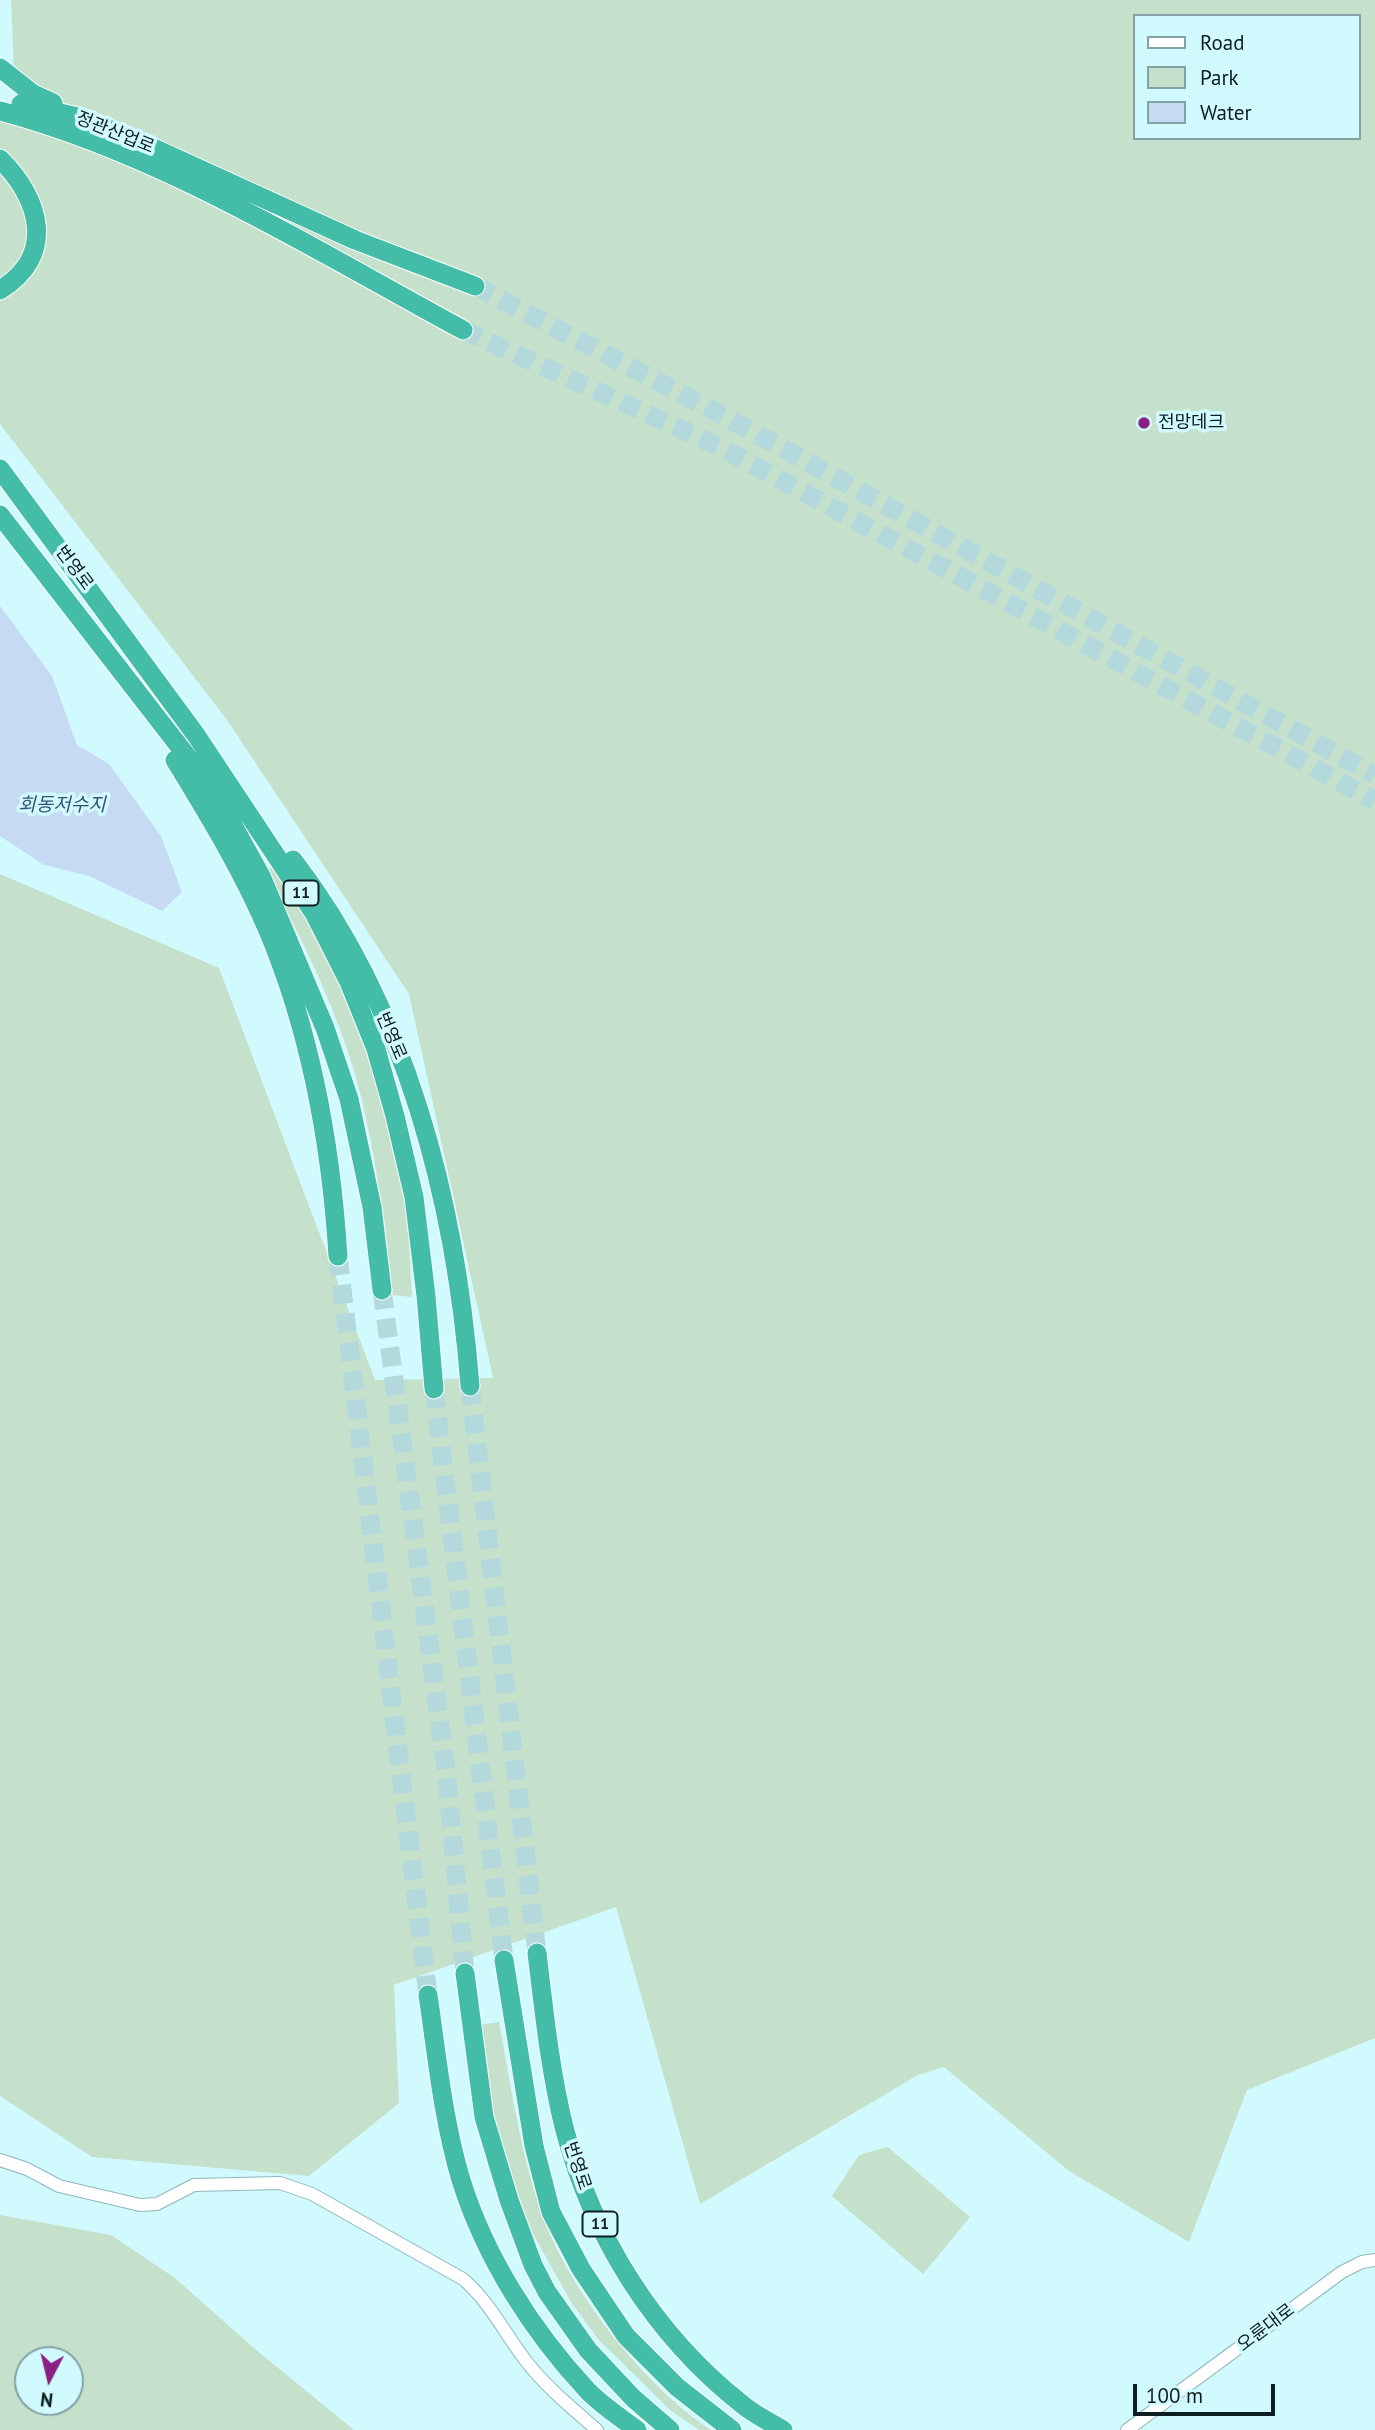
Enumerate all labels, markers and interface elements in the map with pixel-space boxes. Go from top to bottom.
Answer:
legend [1134,14,1361,140]
text: Road [1200,29,1244,56]
text: Park [1200,64,1239,91]
text: Water [1200,99,1252,126]
street label: 정관산업로 [73,107,157,159]
place label: 전망데크 [1158,412,1224,434]
marker: 전망데크 [1136,415,1152,431]
street label: 번영로 [50,542,98,594]
water label: 회동저수지 [18,795,106,817]
road number: 11 [284,880,318,906]
street label: 번영로 [371,1009,411,1063]
street label: 번영로 [559,2139,595,2193]
road number: 11 [582,2212,618,2236]
street label: 오륜대로 [1233,2299,1299,2357]
north arrow [14,2346,84,2416]
scale bar [1137,2370,1279,2414]
text: 100 m [1146,2382,1203,2409]
text: N [39,2387,54,2413]

